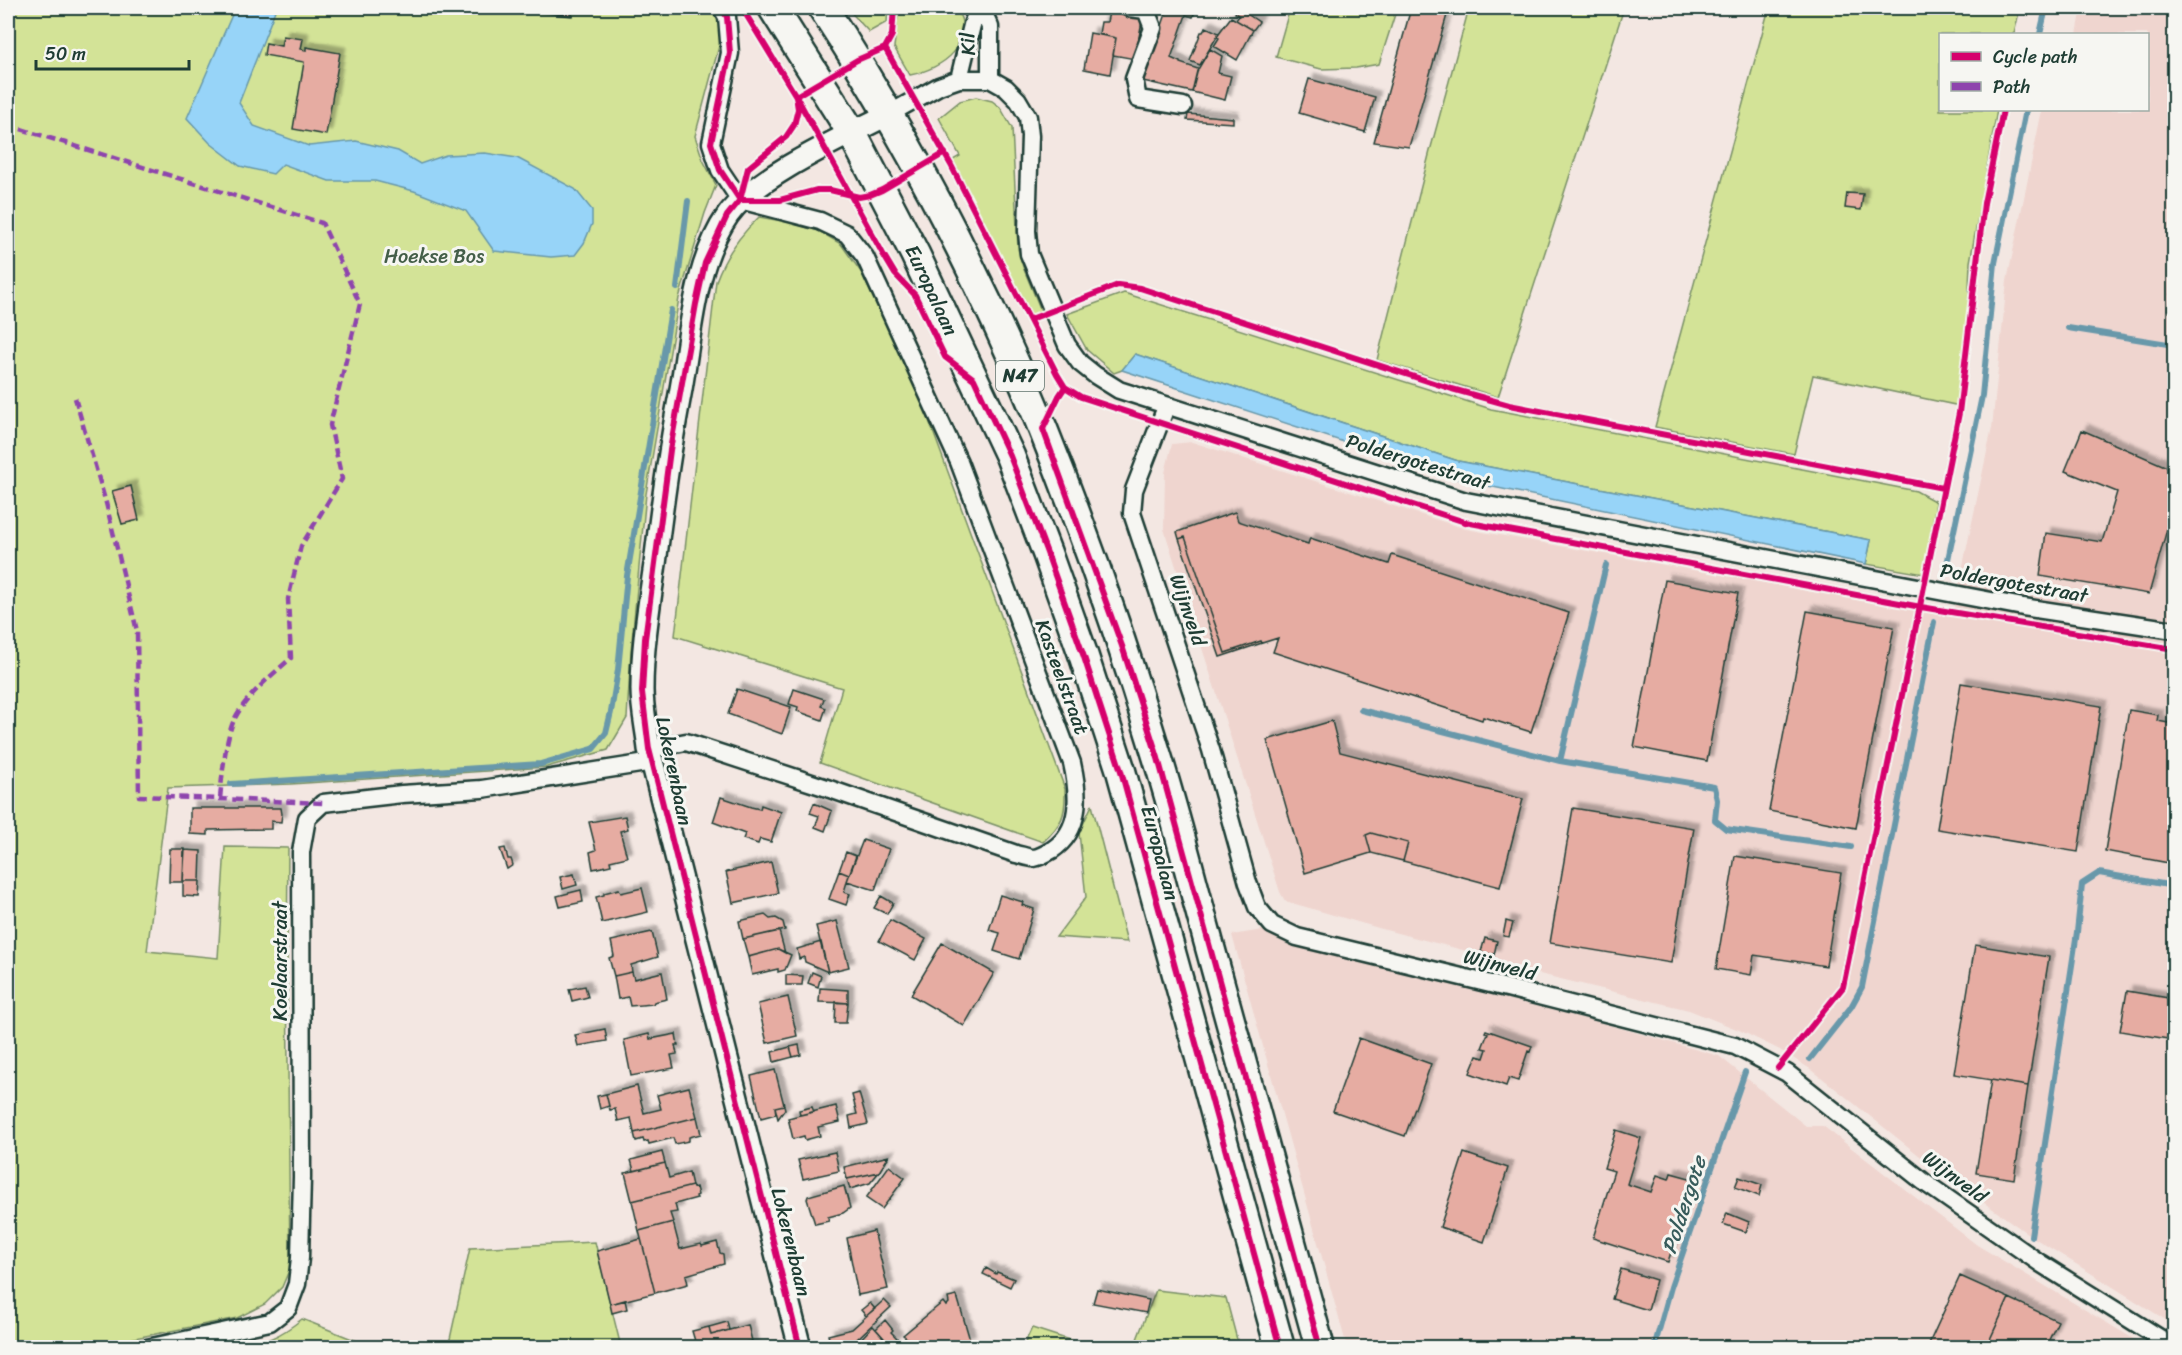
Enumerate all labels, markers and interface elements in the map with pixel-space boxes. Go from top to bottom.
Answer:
street label: Kil [950,30,986,57]
scale bar [36,33,189,71]
legend [1939,33,2149,111]
text: 50 m [45,38,86,70]
text: Cycle path [1993,41,2077,73]
text: Path [1993,71,2030,103]
street label: Europalaan [895,238,969,342]
park label: Hoekse Bos [384,239,485,274]
road number: N47 [996,361,1044,391]
street label: Poldergotestraat [1341,423,1495,501]
street label: Poldergotestraat [1937,553,2091,613]
street label: Wijnveld [1159,569,1217,652]
street label: Kasteelstraat [1025,614,1099,740]
street label: Lokerenbaan [645,713,703,829]
street label: Europalaan [1130,801,1190,905]
street label: Koelaarstraat [263,900,298,1021]
street label: Wijnveld [1460,939,1542,991]
street label: Wijnveld [1915,1141,1996,1214]
water label: Poldergote [1650,1149,1718,1259]
street label: Lokerenbaan [761,1184,821,1300]

